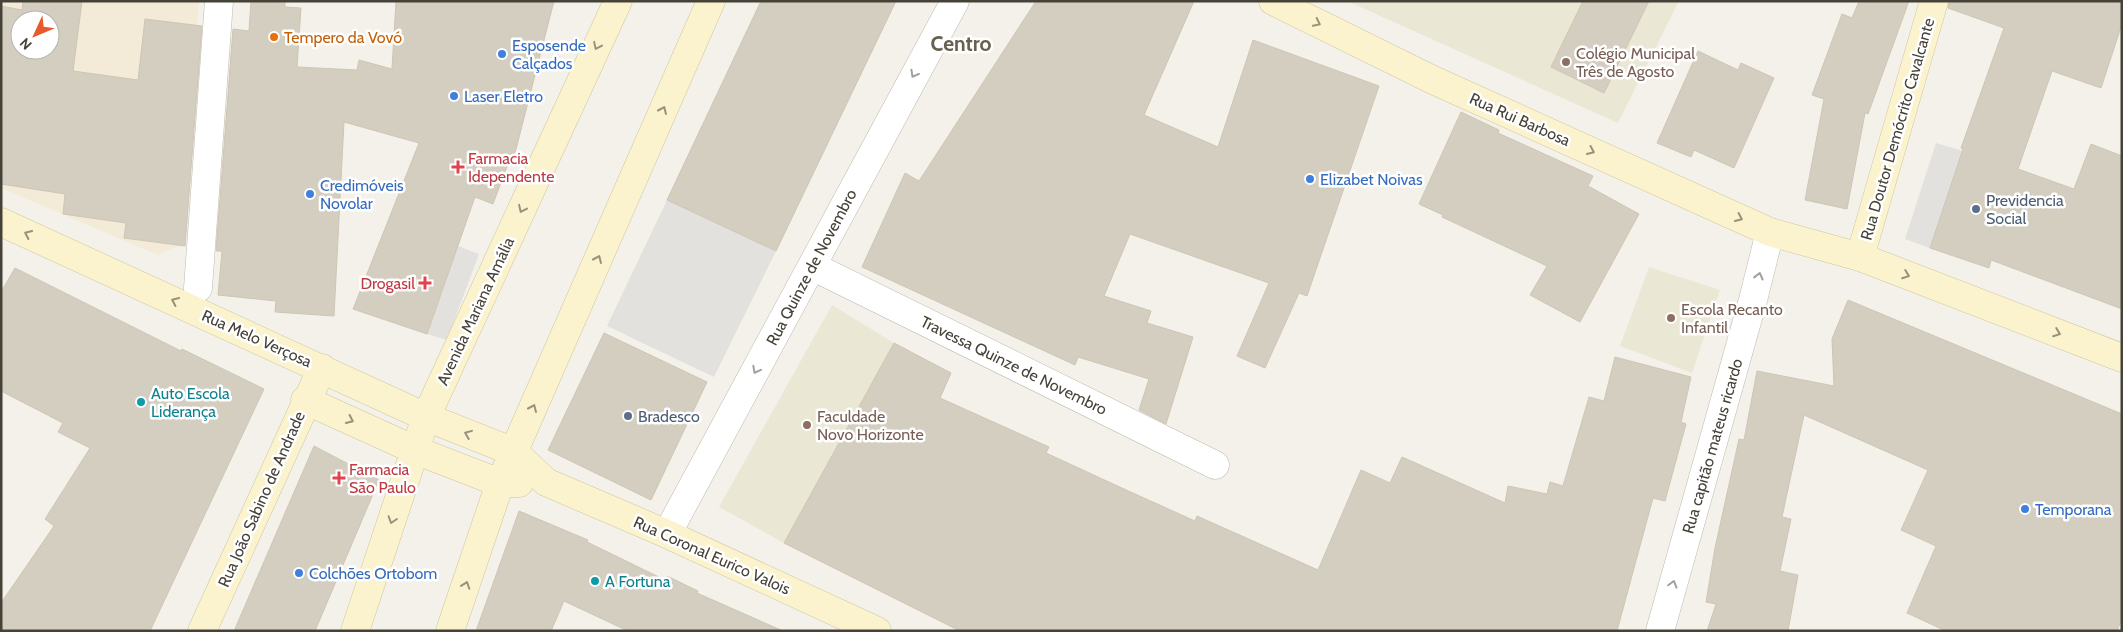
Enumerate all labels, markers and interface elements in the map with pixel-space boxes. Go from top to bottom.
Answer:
north arrow [10,10,60,60]
street label: Rua Doutor Demócrito Cavalcante [1857,16,1938,242]
one-way arrow [1311,17,1320,27]
place label: Tempero da Vovó [284,28,402,47]
marker: Tempero da Vovó [268,31,280,43]
district label: Centro [931,31,991,56]
text: N [16,34,36,54]
place label: Esposende Calçados [512,36,586,73]
one-way arrow [594,40,604,49]
place label: Colégio Municipal Três de Agosto [1576,44,1695,81]
marker: Esposende Calçados [496,48,508,60]
marker: Colégio Municipal Três de Agosto [1560,56,1572,68]
one-way arrow [910,69,920,78]
place label: Laser Eletro [464,87,543,106]
street label: Rua Rui Barbosa [1466,89,1573,150]
marker: Laser Eletro [448,90,460,102]
one-way arrow [657,106,668,115]
one-way arrow [1586,144,1595,155]
place label: Farmacia Idependente [468,149,554,186]
marker: Farmacia Idependente [452,161,464,173]
place label: Elizabet Noivas [1320,170,1423,189]
marker: Elizabet Noivas [1304,173,1316,185]
place label: Credimóveis Novolar [320,176,404,213]
street label: Rua Quinze de Novembro [762,186,861,349]
marker: Credimóveis Novolar [304,188,316,200]
place label: Previdencia Social [1986,191,2064,228]
marker: Previdencia Social [1970,203,1982,215]
one-way arrow [518,204,528,213]
one-way arrow [1734,211,1743,222]
one-way arrow [24,229,33,240]
street label: Avenida Mariana Amália [433,234,518,388]
one-way arrow [592,255,603,264]
one-way arrow [1901,269,1909,279]
one-way arrow [1753,271,1764,280]
place label: Drogasil [360,274,415,293]
marker: Drogasil [419,277,431,289]
one-way arrow [171,297,180,308]
place label: Escola Recanto Infantil [1681,300,1783,337]
street label: Rua Melo Verçosa [199,306,315,371]
street label: Travessa Quinze de Novembro [918,312,1110,419]
marker: Escola Recanto Infantil [1665,312,1677,324]
one-way arrow [2052,327,2061,338]
street label: Rua capitão mateus ricardo [1678,356,1747,536]
one-way arrow [752,365,762,374]
place label: Auto Escola Liderança [151,384,230,421]
marker: Auto Escola Liderança [135,396,147,408]
one-way arrow [527,404,538,413]
place label: Bradesco [638,407,700,426]
place label: Faculdade Novo Horizonte [817,407,924,444]
street label: Rua João Sabino de Andrade [214,408,309,590]
marker: Bradesco [622,410,634,422]
one-way arrow [345,414,354,424]
marker: Faculdade Novo Horizonte [801,419,813,431]
one-way arrow [465,430,473,440]
place label: Farmacia São Paulo [349,460,416,497]
marker: Farmacia São Paulo [333,472,345,484]
place label: Temporana [2035,500,2112,519]
marker: Temporana [2019,503,2031,515]
street label: Rua Coronal Eurico Valois [631,512,793,599]
one-way arrow [388,515,398,524]
place label: Colchões Ortobom [309,564,437,583]
marker: Colchões Ortobom [293,567,305,579]
place label: A Fortuna [605,572,671,591]
marker: A Fortuna [589,575,601,587]
one-way arrow [1667,579,1678,588]
one-way arrow [460,581,470,589]

